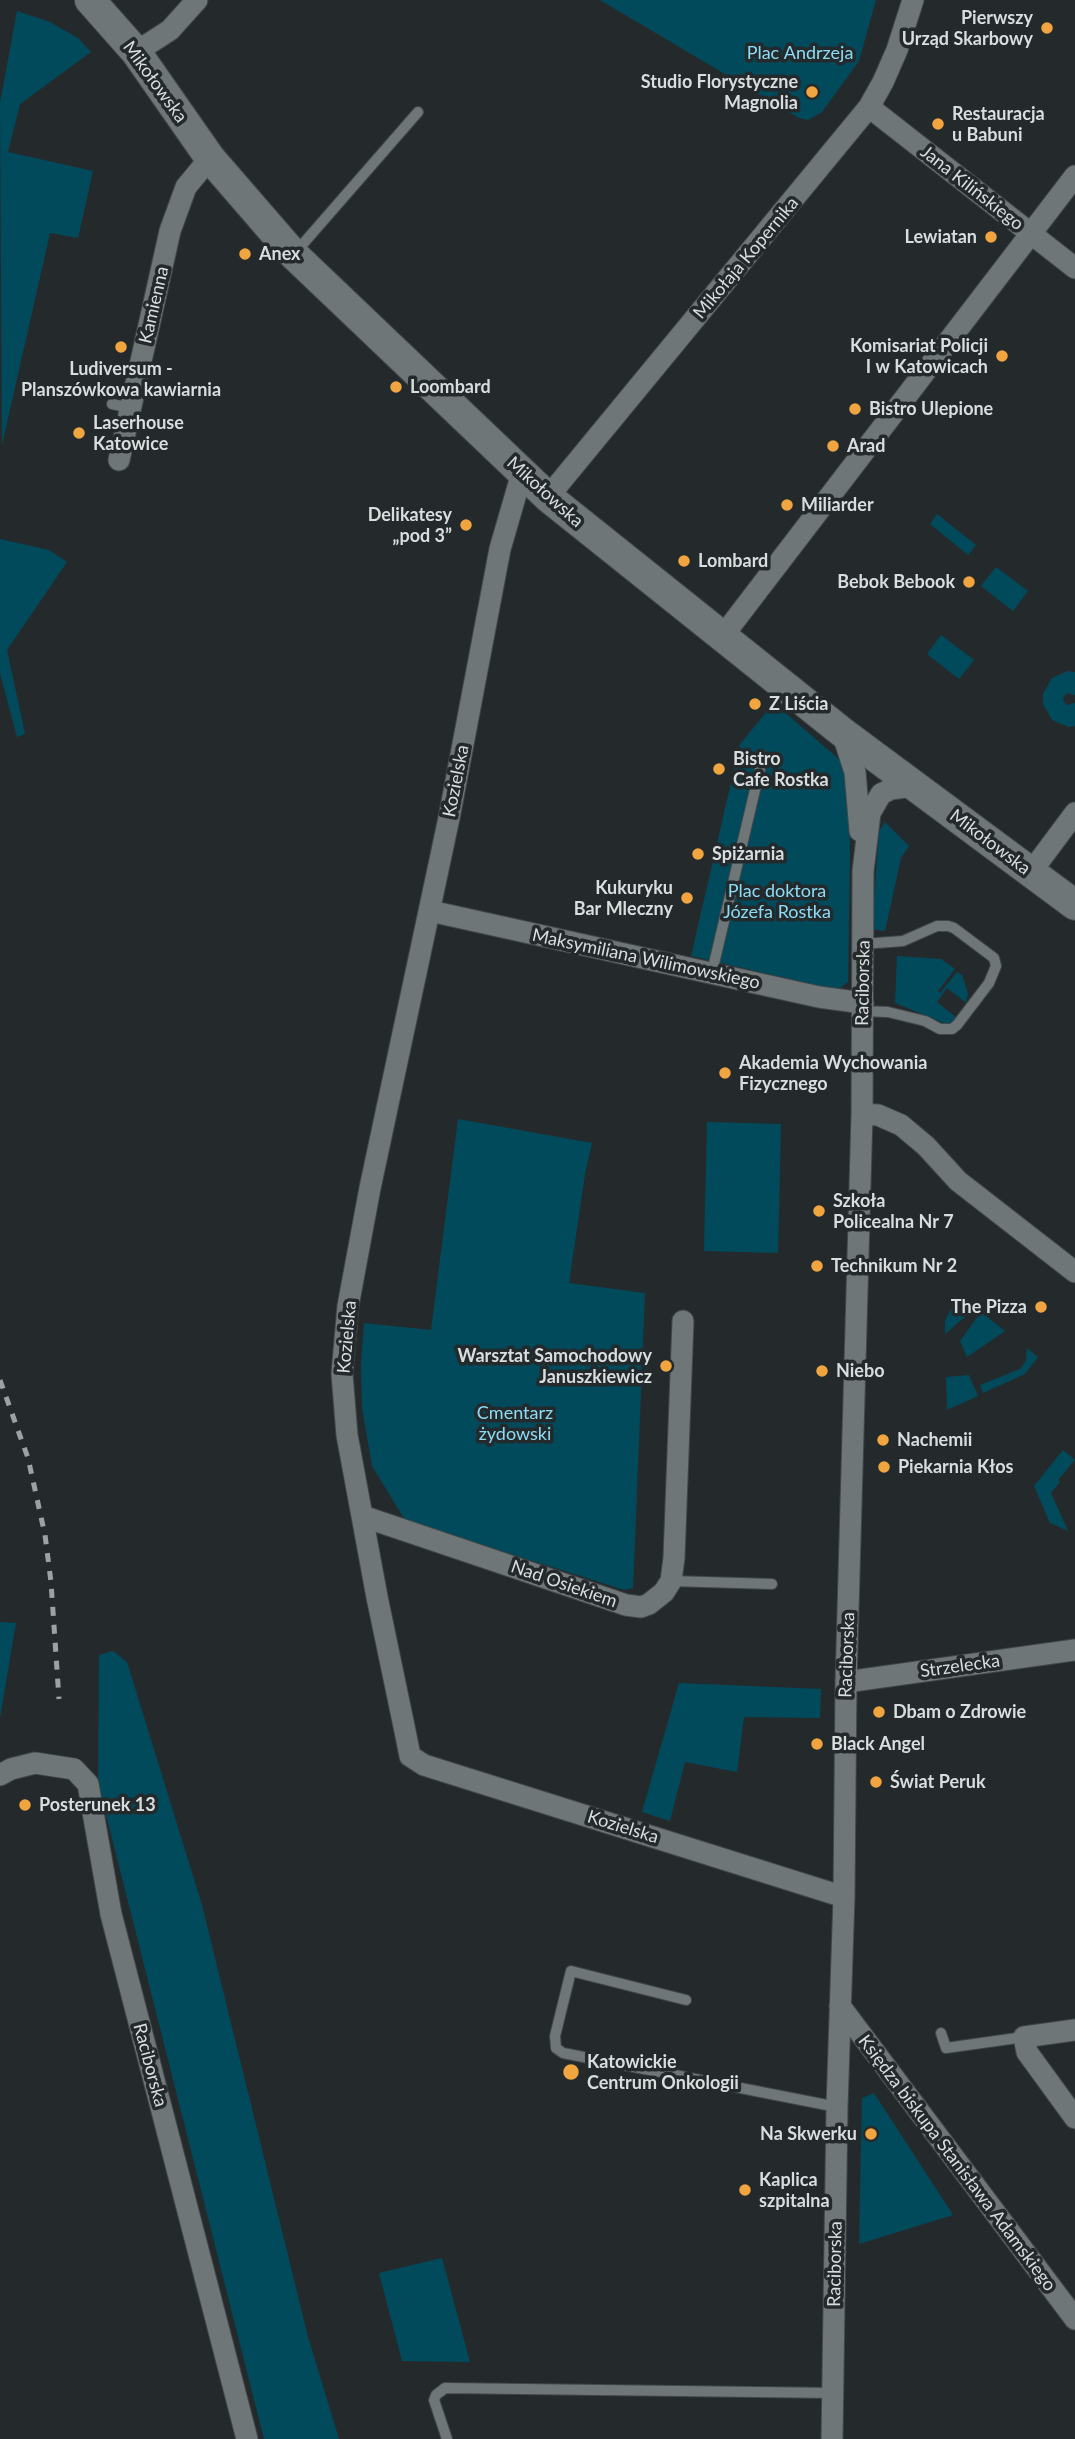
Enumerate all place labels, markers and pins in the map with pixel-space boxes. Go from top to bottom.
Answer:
place label: Pierwszy Urząd Skarbowy [902,7,1033,50]
marker: Pierwszy Urząd Skarbowy [1039,20,1055,36]
place label: Studio Florystyczne Magnolia [641,71,798,114]
marker: Studio Florystyczne Magnolia [804,84,820,100]
place label: Restauracja u Babuni [952,103,1045,146]
marker: Restauracja u Babuni [930,116,946,132]
place label: Lewiatan [905,226,977,248]
marker: Lewiatan [983,229,999,245]
place label: Anex [259,243,301,265]
marker: Anex [237,246,253,262]
place label: Komisariat Policji I w Katowicach [850,335,988,378]
marker: Ludiversum - Planszówkowa kawiarnia [113,339,129,355]
marker: Komisariat Policji I w Katowicach [994,348,1010,364]
place label: Ludiversum - Planszówkowa kawiarnia [21,358,221,400]
place label: Loombard [410,376,491,398]
marker: Loombard [388,379,404,395]
place label: Bistro Ulepione [869,398,993,420]
marker: Bistro Ulepione [847,401,863,417]
place label: Laserhouse Katowice [93,412,184,454]
marker: Laserhouse Katowice [71,425,87,441]
place label: Arad [847,435,885,457]
marker: Arad [825,438,841,454]
place label: Miliarder [801,494,874,516]
marker: Miliarder [779,497,795,513]
place label: Delikatesy „pod 3” [368,504,452,546]
marker: Delikatesy „pod 3” [458,517,474,533]
place label: Lombard [698,550,768,572]
marker: Lombard [676,553,692,569]
place label: Bebok Bebook [837,571,955,593]
marker: Bebok Bebook [961,574,977,590]
place label: Z Liścia [769,693,828,715]
marker: Z Liścia [747,696,763,712]
place label: Bistro Cafe Rostka [733,748,829,790]
marker: Bistro Cafe Rostka [711,761,727,777]
place label: Spiżarnia [712,843,784,865]
marker: Spiżarnia [690,846,706,862]
place label: Kukuryku Bar Mleczny [574,877,673,920]
marker: Kukuryku Bar Mleczny [679,890,695,906]
place label: Akademia Wychowania Fizycznego [739,1052,927,1094]
marker: Akademia Wychowania Fizycznego [717,1065,733,1081]
place label: Szkoła Policealna Nr 7 [833,1190,954,1232]
marker: Szkoła Policealna Nr 7 [811,1203,827,1219]
place label: Technikum Nr 2 [831,1255,957,1277]
marker: Technikum Nr 2 [809,1258,825,1274]
place label: The Pizza [951,1296,1027,1318]
marker: The Pizza [1033,1299,1049,1315]
place label: Warsztat Samochodowy Januszkiewicz [458,1345,652,1388]
marker: Warsztat Samochodowy Januszkiewicz [658,1358,674,1374]
place label: Niebo [836,1360,884,1382]
marker: Niebo [814,1363,830,1379]
place label: Nachemii [897,1429,972,1451]
marker: Nachemii [875,1432,891,1448]
place label: Piekarnia Kłos [898,1456,1014,1478]
marker: Piekarnia Kłos [876,1459,892,1475]
place label: Dbam o Zdrowie [893,1701,1026,1723]
marker: Dbam o Zdrowie [871,1704,887,1720]
place label: Black Angel [831,1733,925,1755]
marker: Black Angel [809,1736,825,1752]
place label: Świat Peruk [890,1771,986,1793]
marker: Świat Peruk [868,1774,884,1790]
place label: Posterunek 13 [39,1794,156,1816]
marker: Posterunek 13 [17,1797,33,1813]
place label: Katowickie Centrum Onkologii [587,2051,739,2094]
marker: Katowickie Centrum Onkologii [561,2062,581,2082]
place label: Na Skwerku [760,2123,857,2145]
marker: Na Skwerku [863,2126,879,2142]
place label: Kaplica szpitalna [759,2169,830,2212]
marker: Kaplica szpitalna [737,2182,753,2198]

